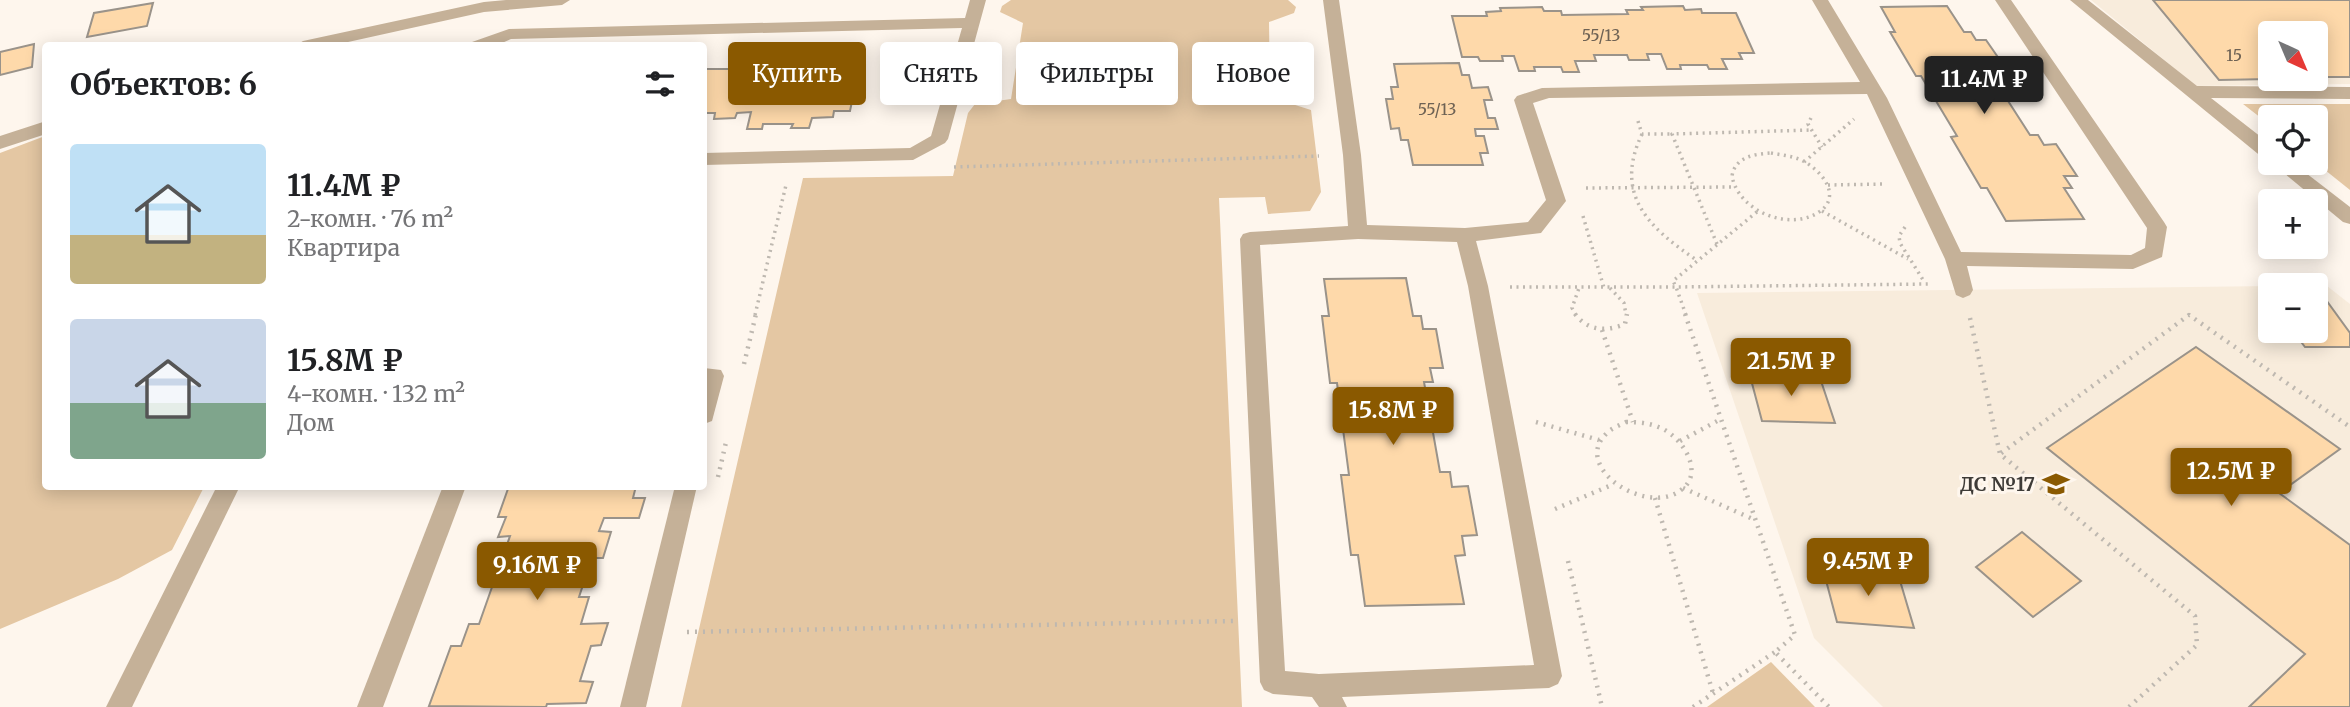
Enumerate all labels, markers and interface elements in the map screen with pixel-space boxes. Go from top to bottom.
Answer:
north arrow [2258,21,2328,91]
map controls [2258,21,2328,343]
house number: 55/13 [1582,25,1620,45]
chip: Купить [728,42,866,105]
chip: Снять [880,42,1002,105]
chip: Фильтры [1016,42,1178,105]
chip: Новое [1192,42,1314,105]
house number: 15 [2226,45,2242,65]
pin: 11.4M ₽ [1919,57,2049,116]
text: 11.4M ₽ [1940,64,2028,93]
text: Объектов: 6 [70,65,257,103]
icon: filters [641,65,679,103]
house number: 55/13 [1418,99,1456,119]
button: locate [2258,105,2328,175]
text: 11.4M ₽ [287,166,401,204]
icon: home [126,172,210,256]
button: + [2258,189,2328,259]
text: 2-комн. · 76 m² [287,204,453,233]
text: Квартира [287,233,400,262]
button: − [2258,273,2328,343]
pin: 21.5M ₽ [1726,338,1856,398]
text: 15.8M ₽ [287,341,403,379]
text: 21.5M ₽ [1747,346,1835,375]
icon: home [126,347,210,431]
text: 4-комн. · 132 m² [287,379,465,408]
pin: 15.8M ₽ [1328,388,1458,447]
text: 15.8M ₽ [1349,395,1437,424]
text: Дом [287,408,335,437]
pin: 12.5M ₽ [2166,448,2296,508]
text: 12.5M ₽ [2187,456,2275,485]
school or university icon: ДС №17 [2041,469,2071,499]
place label: ДС №17 [1960,472,2035,496]
pin: 9.45M ₽ [1803,538,1933,598]
pin: 9.16M ₽ [472,542,602,602]
text: 9.45M ₽ [1823,546,1913,575]
text: 9.16M ₽ [493,550,581,579]

